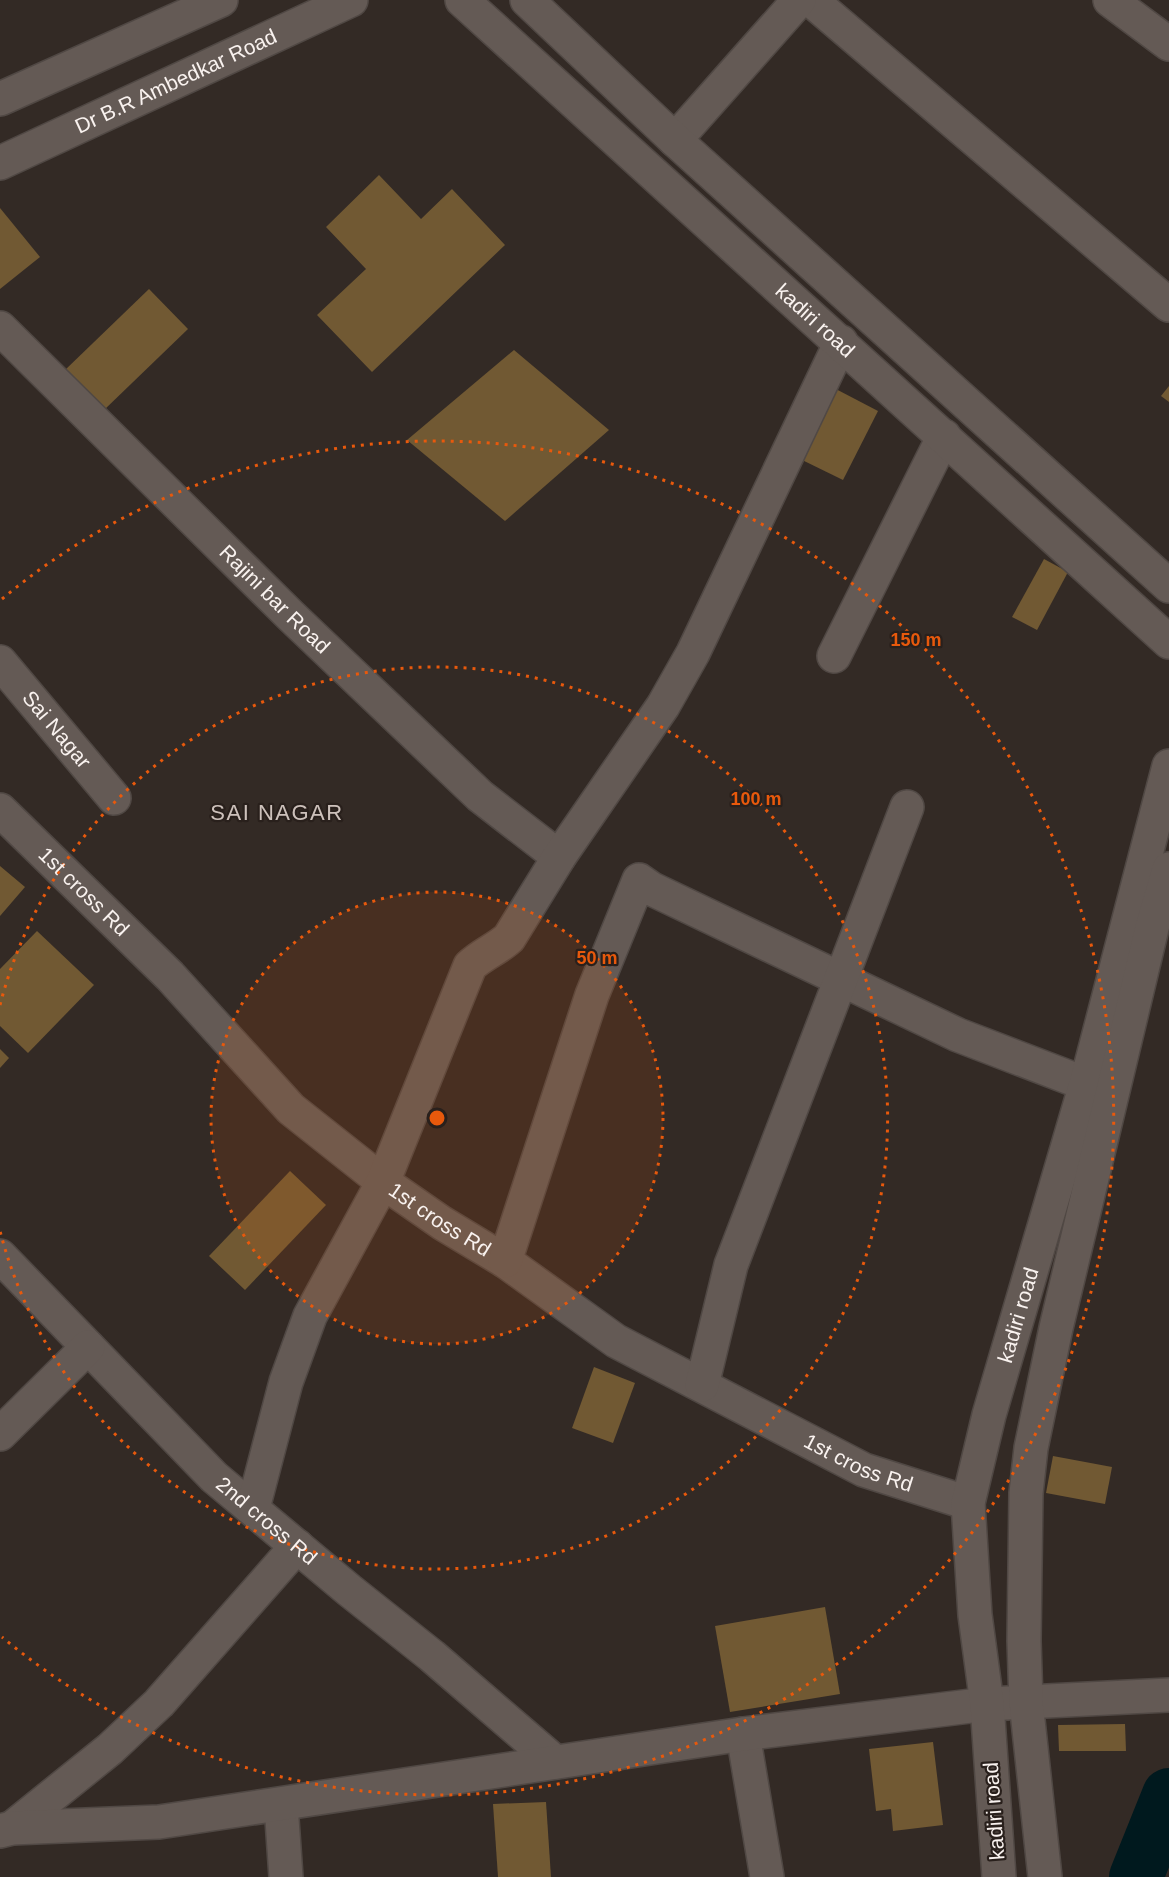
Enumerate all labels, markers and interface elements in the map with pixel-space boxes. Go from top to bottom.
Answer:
street label: Dr B.R Ambedkar Road [71,24,280,138]
street label: kadiri road [771,279,860,362]
street label: Rajini bar Road [215,540,335,658]
text: 150 m [890,630,942,650]
street label: Sai Nagar [18,686,96,772]
text: 100 m [730,789,782,809]
district label: SAI NAGAR [210,800,344,825]
street label: 1st cross Rd [34,842,134,940]
text: 50 m [576,948,618,968]
centre of rings [427,1108,447,1128]
street label: 1st cross Rd [385,1178,495,1261]
street label: kadiri road [993,1265,1043,1365]
street label: 1st cross Rd [800,1429,916,1496]
street label: 2nd cross Rd [212,1472,322,1569]
street label: kadiri road [979,1761,1008,1861]

